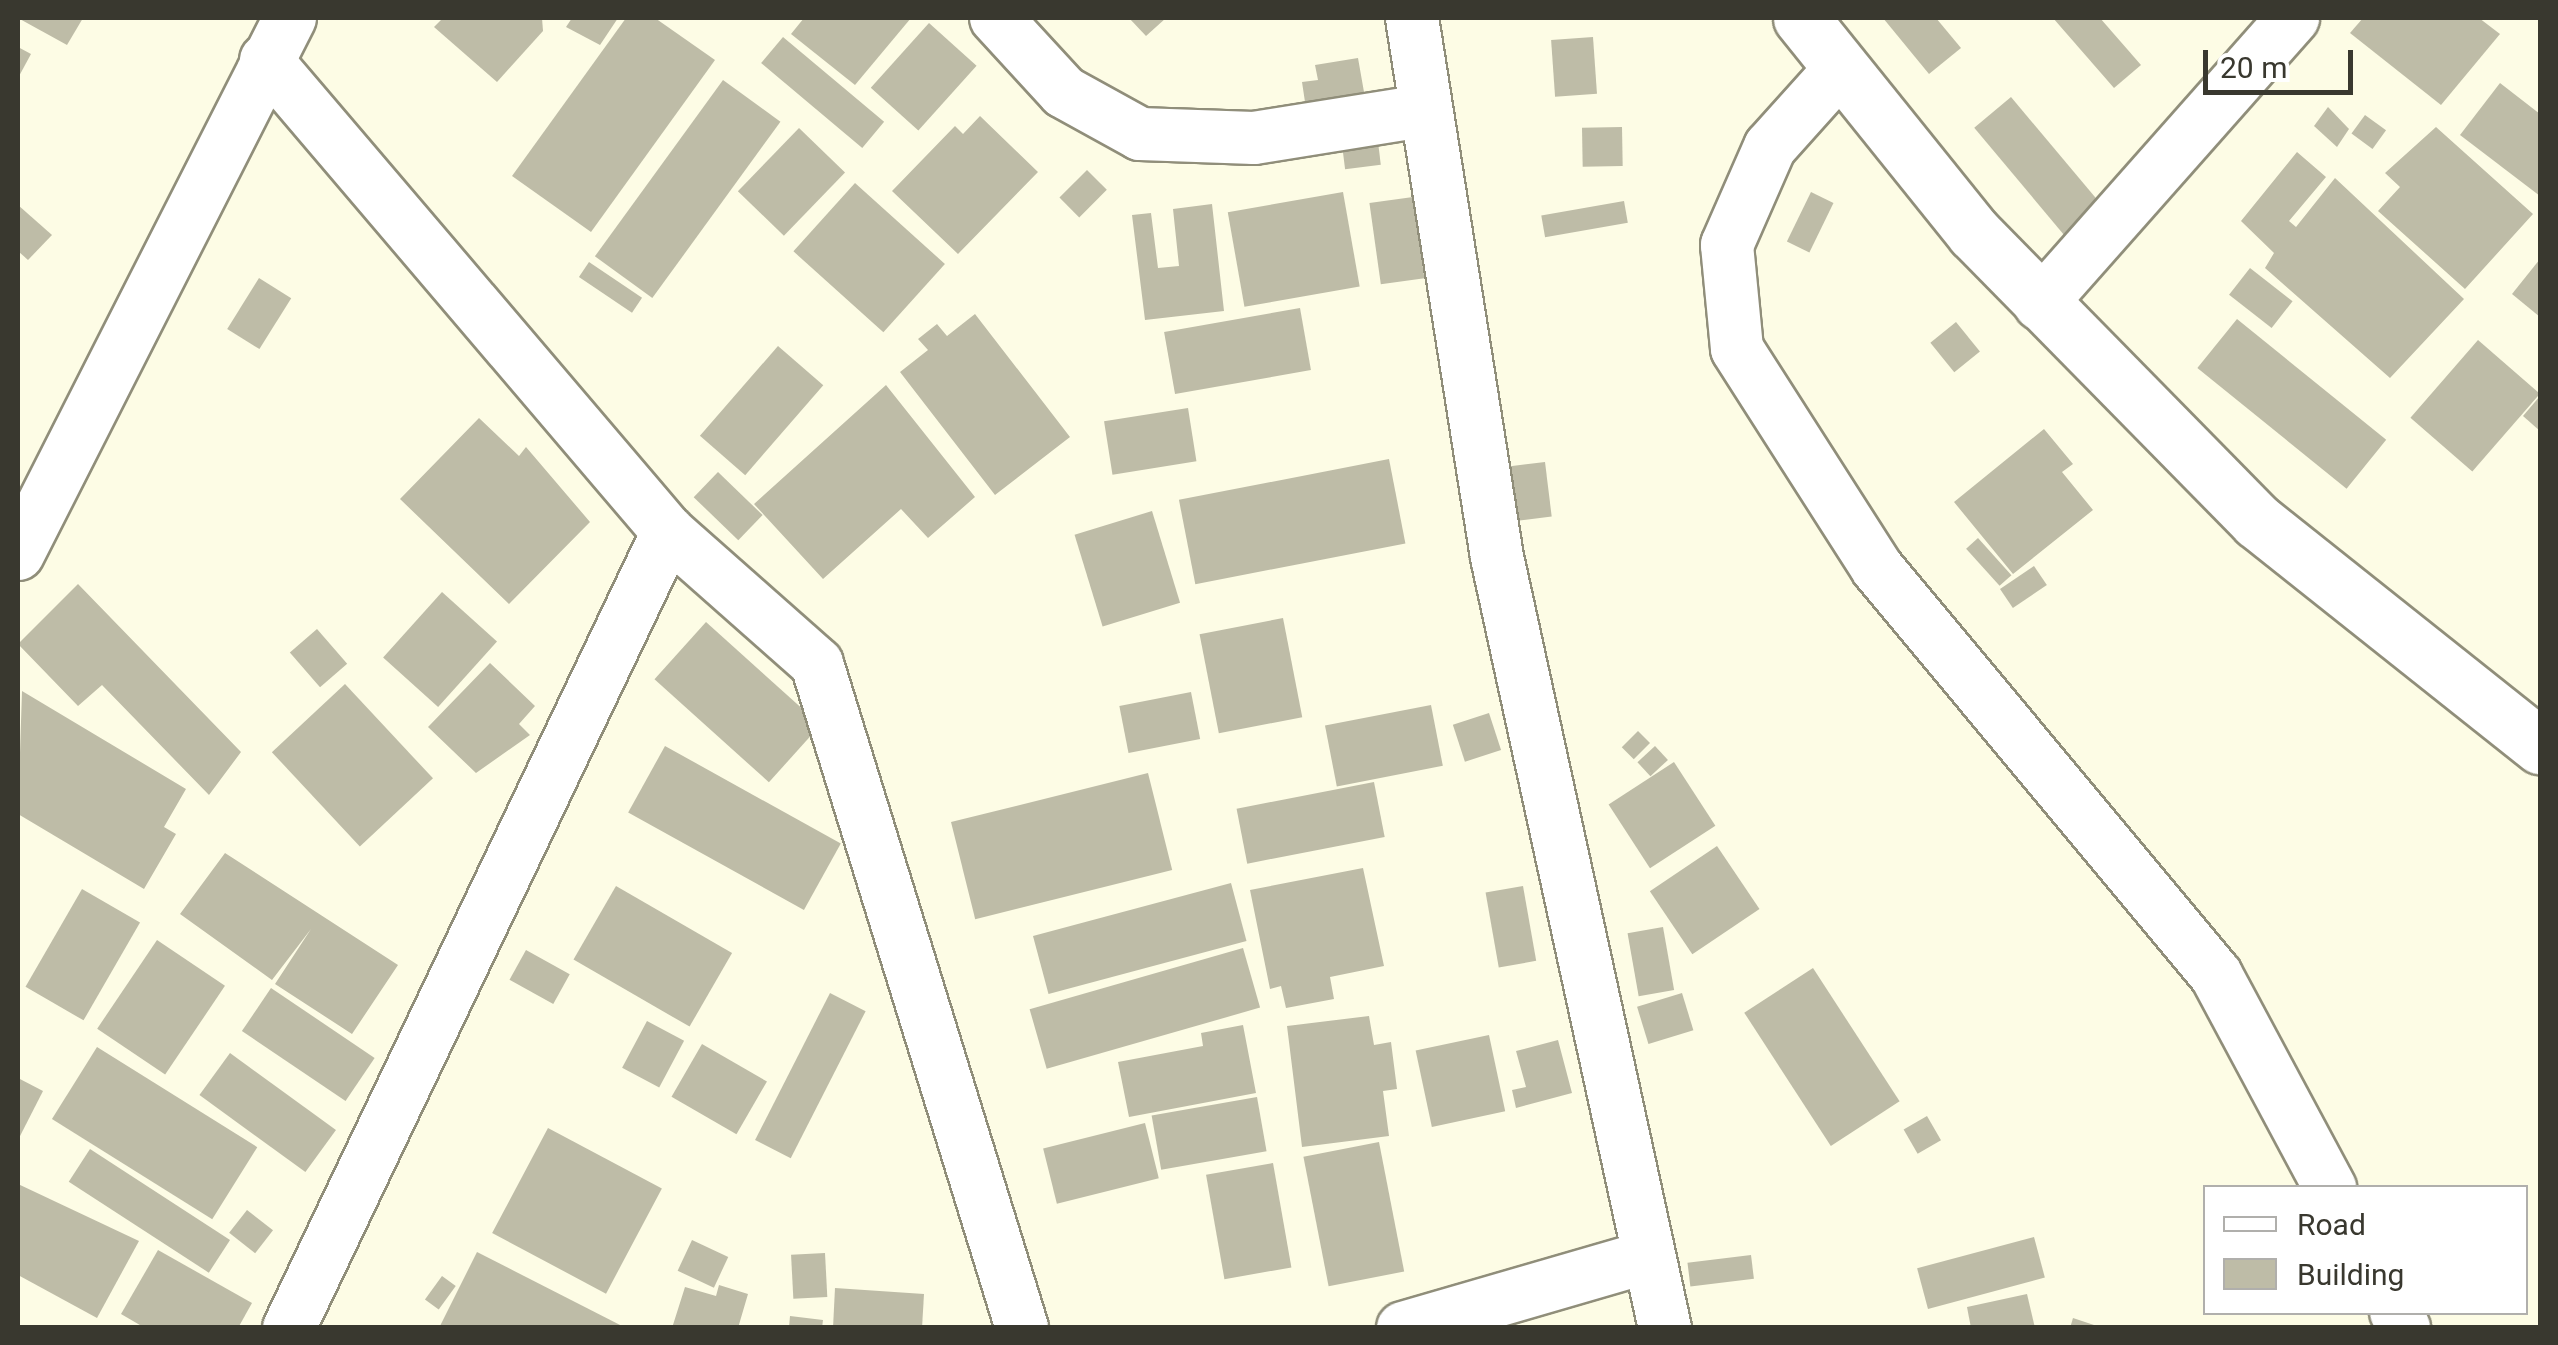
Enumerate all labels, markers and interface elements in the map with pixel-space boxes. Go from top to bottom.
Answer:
scale bar [2208,30,2358,92]
text: 20 m [2220,50,2287,85]
legend [2203,1185,2528,1315]
text: Road [2297,1207,2366,1242]
text: Building [2297,1257,2404,1292]

